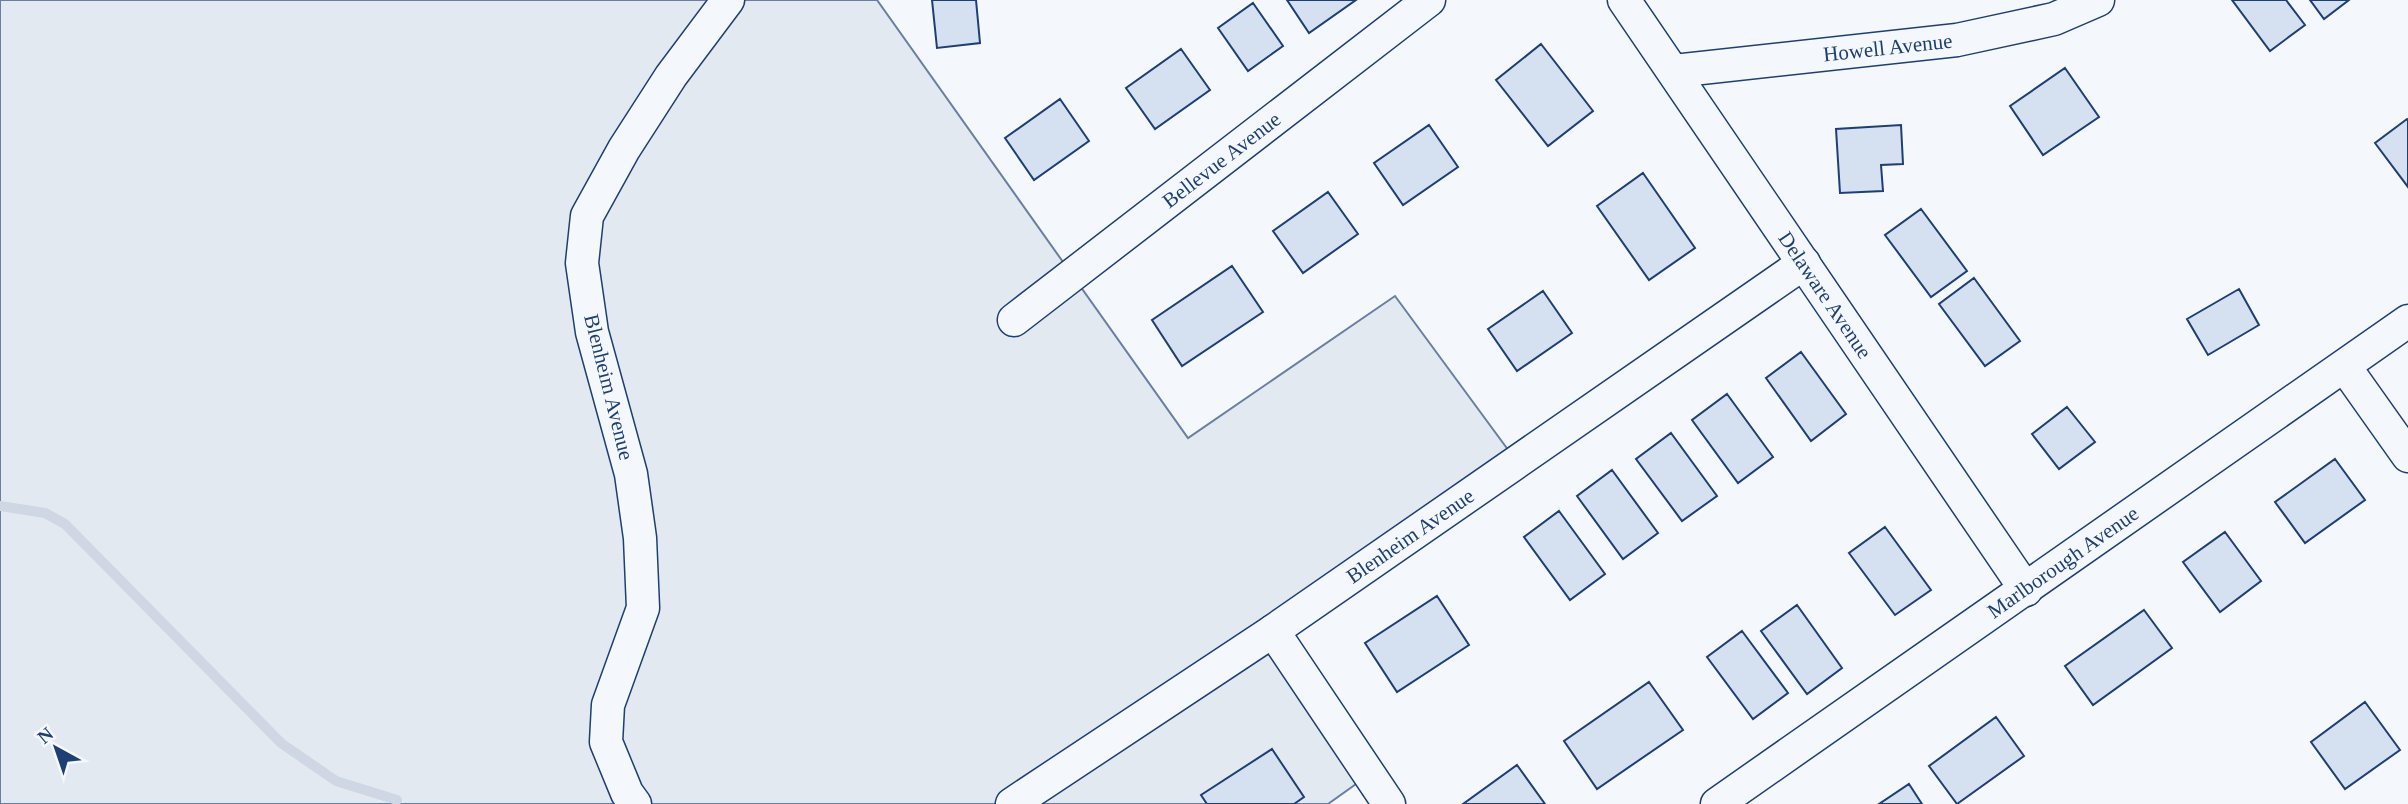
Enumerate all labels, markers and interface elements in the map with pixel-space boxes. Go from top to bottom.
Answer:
street label: Howell Avenue [1822,29,1954,67]
street label: Bellevue Avenue [1158,107,1285,213]
street label: Delaware Avenue [1773,227,1877,363]
street label: Blenheim Avenue [579,312,639,462]
street label: Blenheim Avenue [1342,483,1478,588]
street label: Marlborough Avenue [1983,501,2143,623]
north arrow [21,713,91,783]
text: N [33,723,58,748]

